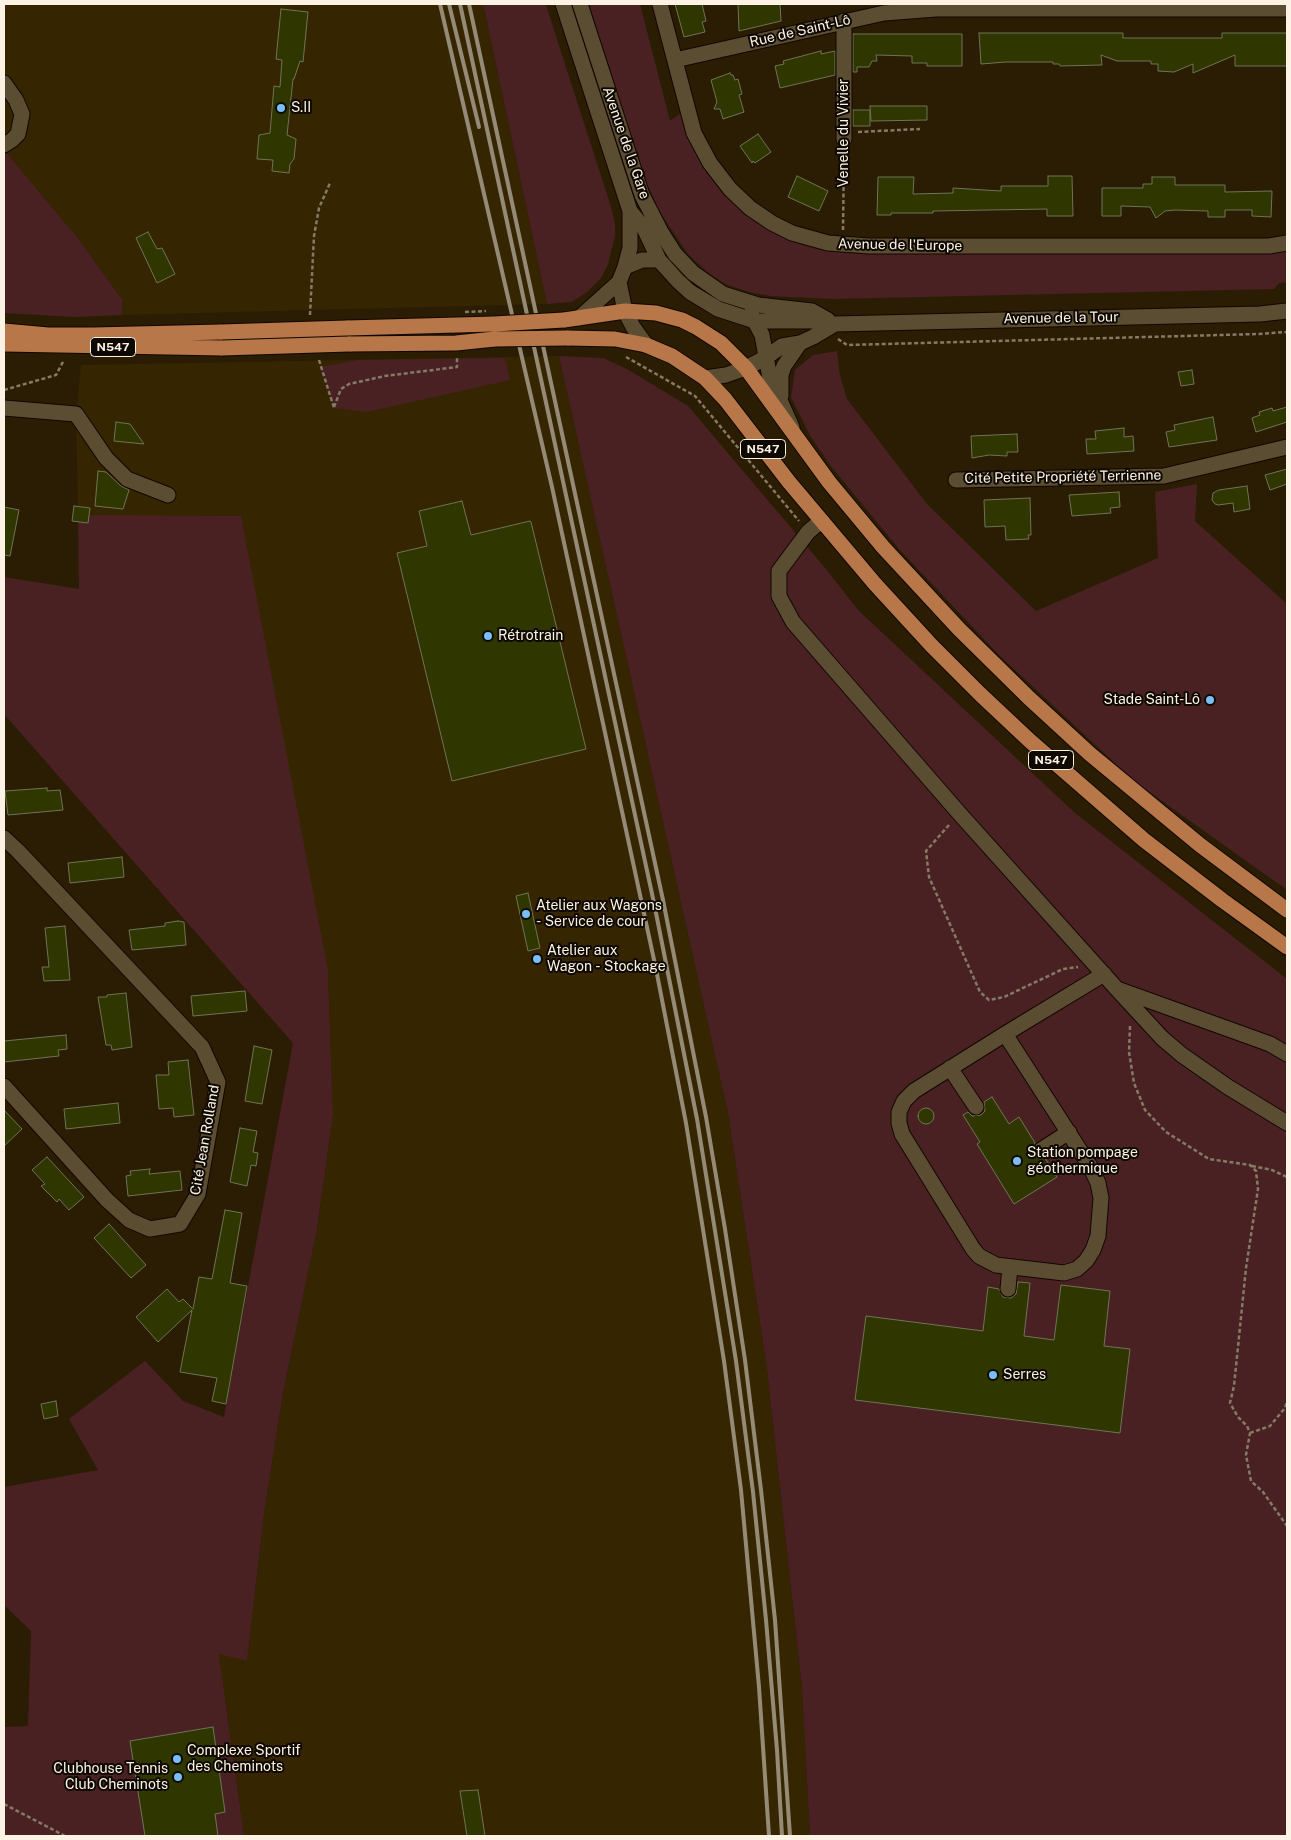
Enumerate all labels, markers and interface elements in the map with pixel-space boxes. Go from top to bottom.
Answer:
street label: Rue de Saint-Lô [748,11,852,51]
street label: Venelle du Vivier [836,79,852,187]
street label: Avenue de la Gare [599,85,653,201]
place label: S.II [291,100,311,116]
marker: S.II [275,102,287,114]
street label: Avenue de l'Europe [838,236,962,254]
street label: Avenue de la Tour [1003,309,1119,327]
road number: N547 [90,338,136,357]
road number: N547 [740,439,786,458]
street label: Cité Petite Propriété Terrienne [964,467,1162,487]
place label: Rétrotrain [498,628,563,644]
marker: Rétrotrain [482,630,494,642]
place label: Stade Saint-Lô [1104,692,1200,708]
marker: Stade Saint-Lô [1204,694,1216,706]
road number: N547 [1028,750,1074,770]
place label: Atelier aux Wagons - Service de cour [536,898,662,930]
marker: Atelier aux Wagons - Service de cour [520,908,532,920]
place label: Atelier aux Wagon - Stockage [547,943,666,976]
marker: Atelier aux Wagon - Stockage [531,953,543,965]
street label: Cité Jean Rolland [187,1084,223,1196]
place label: Station pompage géothermique [1027,1145,1138,1178]
marker: Station pompage géothermique [1011,1155,1023,1167]
place label: Serres [1003,1367,1046,1383]
marker: Serres [987,1369,999,1381]
place label: Complexe Sportif des Cheminots [187,1743,301,1775]
marker: Complexe Sportif des Cheminots [171,1753,183,1765]
place label: Clubhouse Tennis Club Cheminots [53,1761,168,1794]
marker: Clubhouse Tennis Club Cheminots [172,1771,184,1783]

